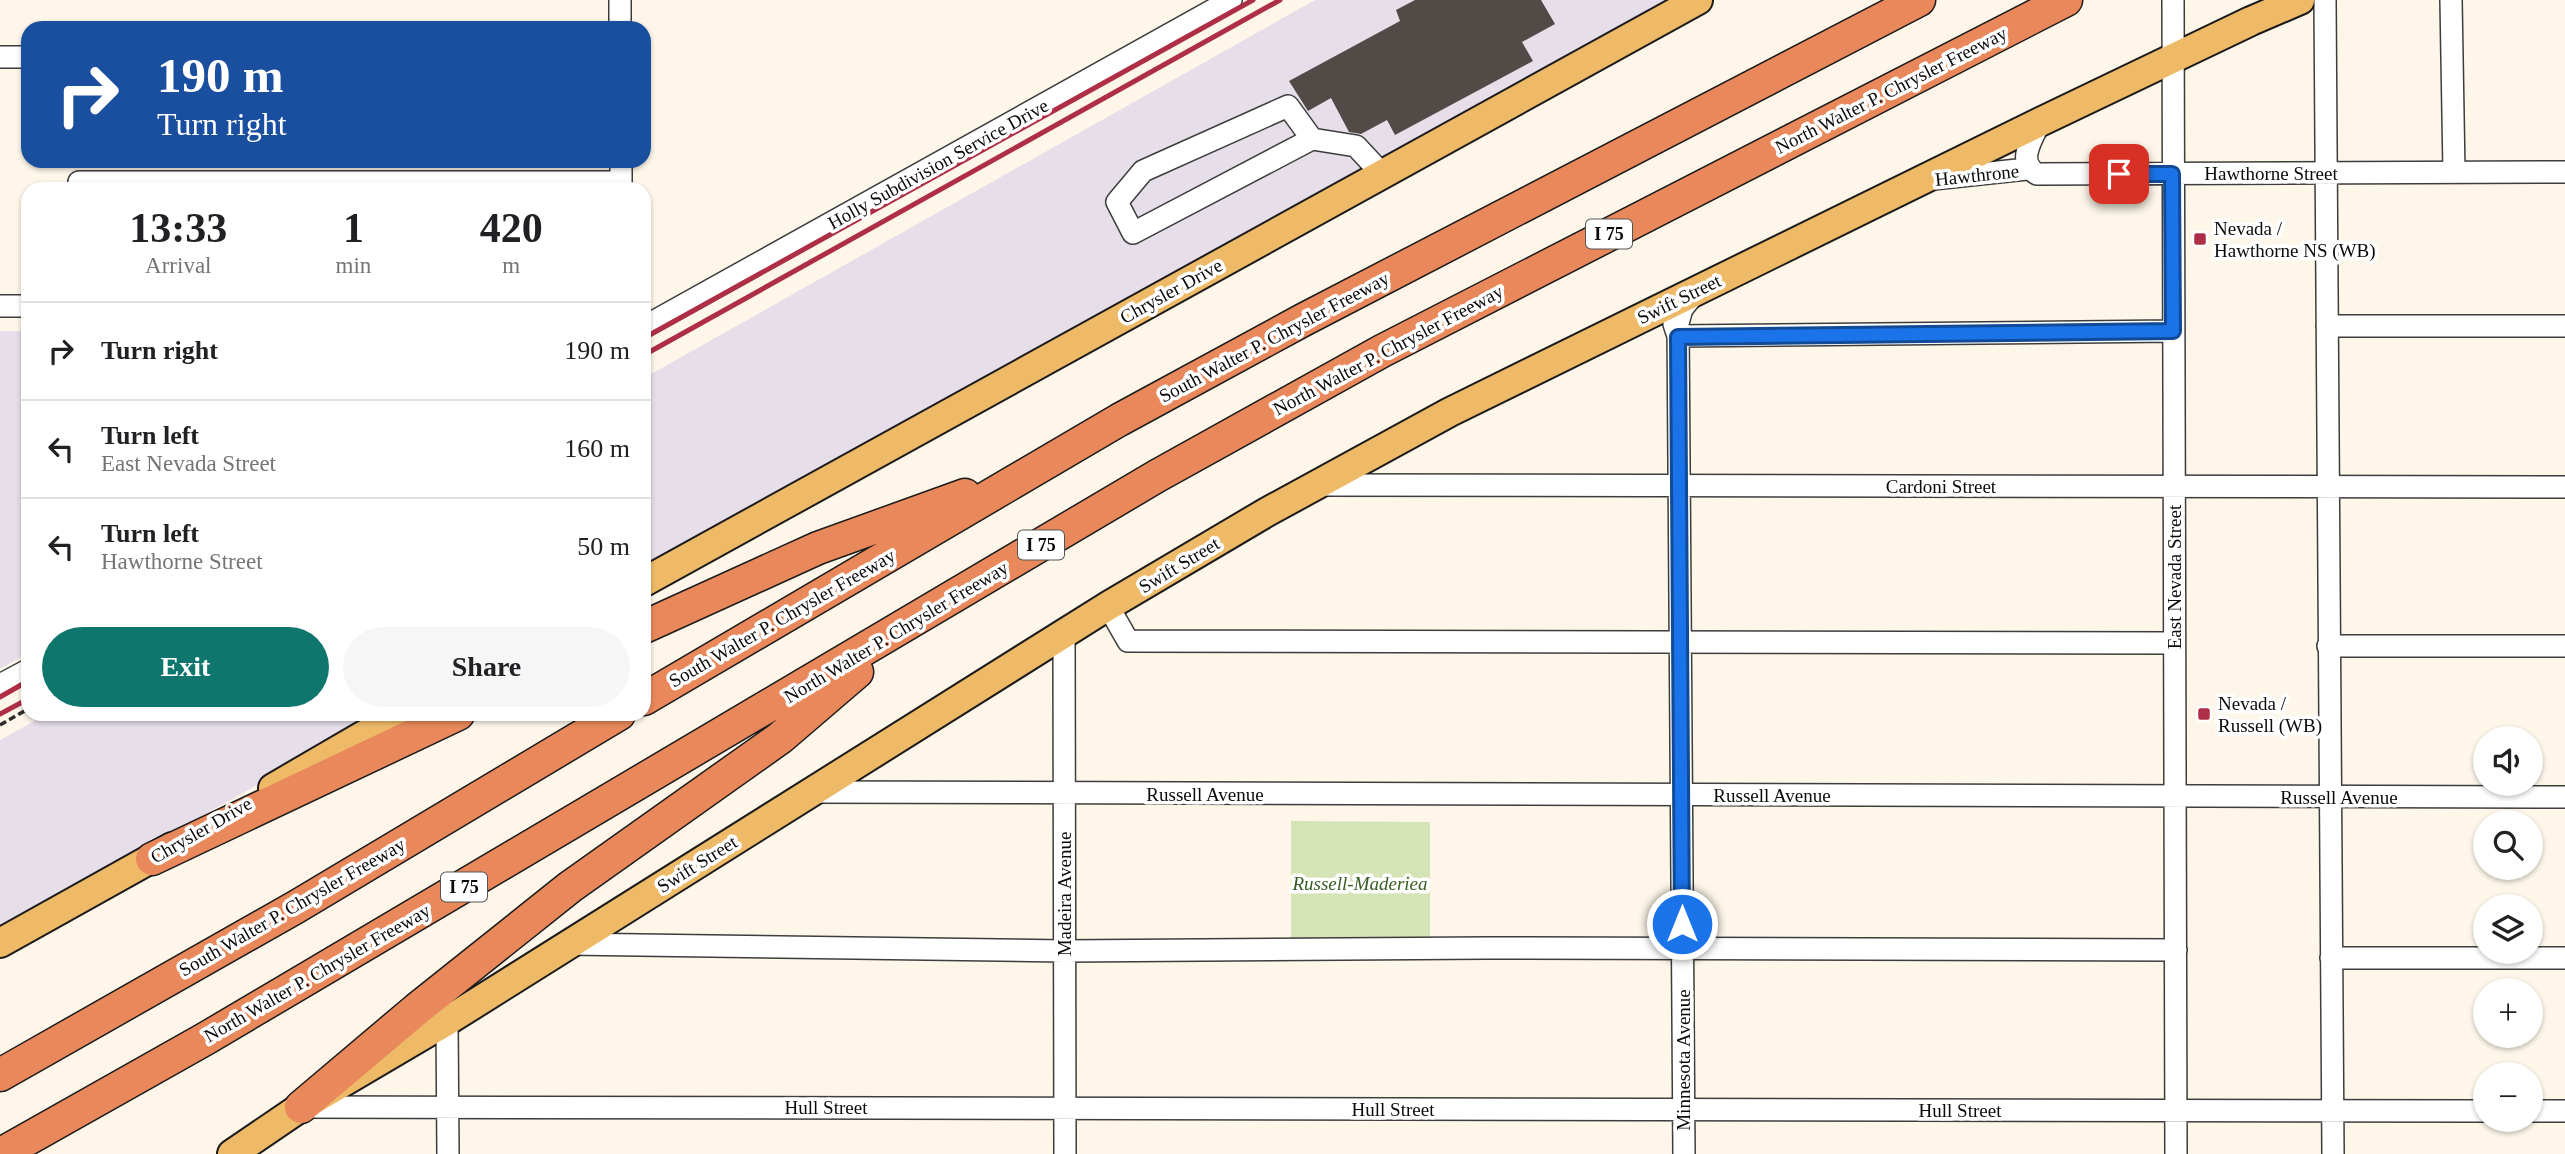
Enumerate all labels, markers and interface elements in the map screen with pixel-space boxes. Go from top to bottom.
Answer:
street label: North Walter P. Chrysler Freeway [1772,22,2011,158]
text: 190 m [157,48,284,103]
icon: right [42,49,133,140]
street label: Holly Subdivision Service Drive [824,95,1052,233]
text: Turn right [157,106,287,142]
pin [2089,144,2149,204]
icon: arrive [2100,155,2138,193]
street label: Hawthrone [1934,160,2020,190]
street label: Hawthorne Street [2204,163,2338,184]
text: 13:33 [129,205,227,251]
text: 1 [343,205,364,251]
text: 420 [480,205,543,251]
place label: Nevada / Hawthorne NS (WB) [2214,218,2375,262]
road number: I 75 [1586,220,1632,248]
marker: Nevada / Hawthorne NS (WB) [2192,231,2208,247]
text: Arrival [145,253,212,278]
text: min [336,253,371,278]
text: m [502,253,520,278]
street label: Chrysler Drive [1116,254,1226,328]
street label: South Walter P. Chrysler Freeway [1156,267,1393,407]
street label: Swift Street [1634,269,1725,328]
street label: North Walter P. Chrysler Freeway [1270,280,1507,420]
icon: right [42,332,80,370]
text: Turn right [101,336,218,365]
text: 190 m [564,336,630,365]
text: Turn left [101,421,199,450]
icon: left [42,430,80,468]
text: 160 m [564,434,630,463]
text: East Nevada Street [101,451,276,476]
street label: Cardoni Street [1886,476,1997,497]
street label: East Nevada Street [2164,504,2185,649]
text: Turn left [101,519,199,548]
icon: left [42,528,80,566]
road number: I 75 [1018,530,1064,560]
text: 50 m [577,532,630,561]
street label: Swift Street [1135,532,1224,597]
street label: South Walter P. Chrysler Freeway [665,544,899,691]
text: Hawthorne Street [101,549,263,574]
street label: North Walter P. Chrysler Freeway [780,557,1012,707]
button: Exit [42,627,329,707]
button: Share [343,627,630,707]
place label: Nevada / Russell (WB) [2218,693,2322,737]
marker: Nevada / Russell (WB) [2196,706,2212,722]
map controls [2473,726,2543,1132]
button: sound [2473,726,2543,796]
street label: Russell Avenue [1146,784,1264,805]
street label: Russell Avenue [1713,785,1831,806]
street label: Russell Avenue [2280,787,2398,808]
street label: Chrysler Drive [147,793,255,867]
button: search [2473,810,2543,880]
street label: Swift Street [653,831,741,897]
street label: Madeira Avenue [1054,832,1075,956]
street label: South Walter P. Chrysler Freeway [175,833,409,980]
road number: I 75 [441,872,487,902]
park label: Russell-Maderiea [1291,873,1428,894]
position arrow [1645,887,1719,961]
button: layers [2473,894,2543,964]
street label: North Walter P. Chrysler Freeway [200,899,434,1046]
button: + [2473,978,2543,1048]
street label: Minnesota Avenue [1673,989,1694,1131]
button: − [2473,1062,2543,1132]
street label: Hull Street [785,1097,868,1118]
street label: Hull Street [1352,1099,1435,1120]
street label: Hull Street [1919,1100,2002,1121]

